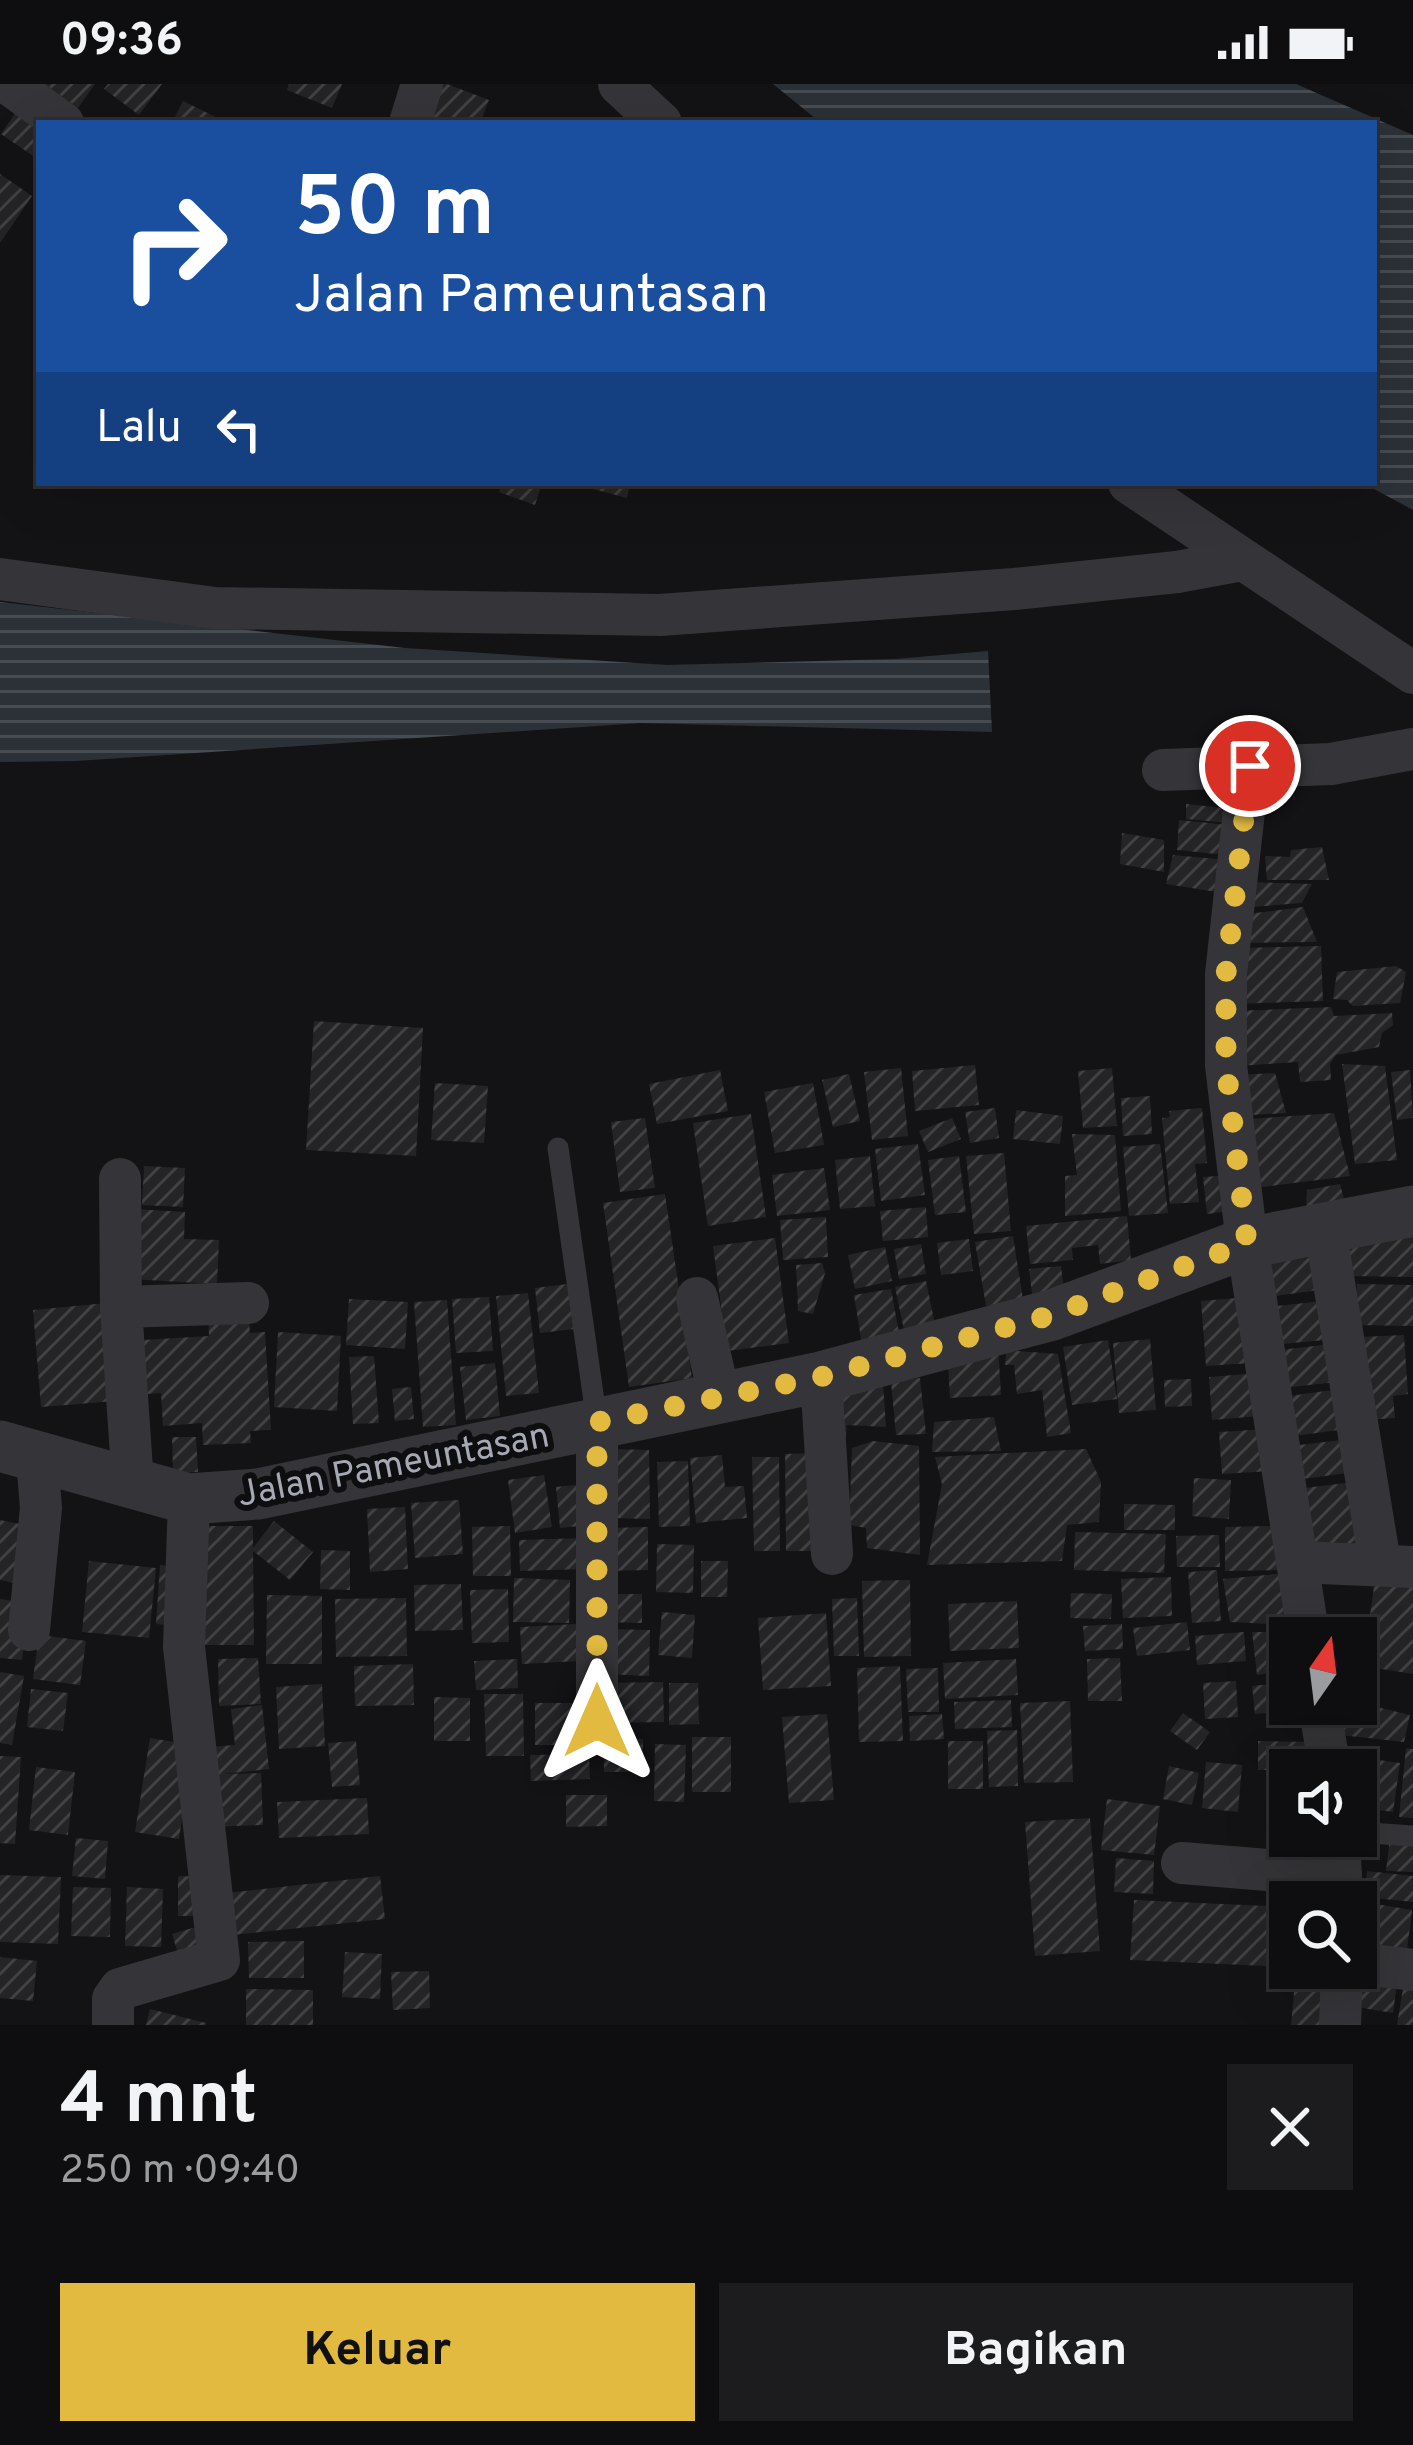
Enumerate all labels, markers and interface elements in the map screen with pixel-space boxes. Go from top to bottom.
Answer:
text: 09:36 [60,14,183,71]
text: 50 m [294,159,495,265]
icon: right [96,168,252,324]
text: Jalan Pameuntasan [294,263,769,332]
icon: left [206,396,272,462]
text: Lalu [96,401,182,458]
pin [1199,715,1301,817]
icon: arrive [1217,733,1283,799]
street label: Jalan Pameuntasan [234,1414,554,1520]
north arrow [1269,1617,1377,1725]
map controls [1269,1617,1377,1989]
position arrow [534,1658,660,1784]
button: sound [1269,1749,1377,1857]
button: search [1269,1881,1377,1989]
text: 4 mnt [60,2057,258,2149]
button: close [1227,2064,1353,2190]
text: 250 m · 09:40 [60,2148,300,2197]
button: Keluar [60,2283,695,2421]
button: Bagikan [719,2283,1353,2421]

